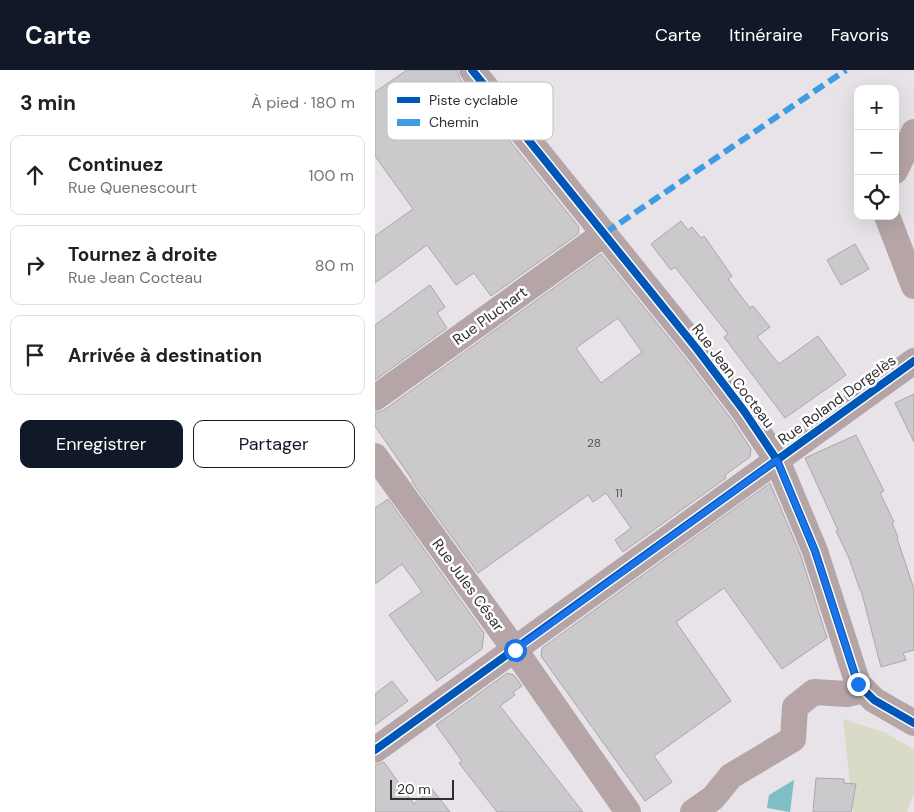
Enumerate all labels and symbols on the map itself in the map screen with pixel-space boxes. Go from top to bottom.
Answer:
legend [387,82,553,140]
text: Piste cyclable [429,91,518,109]
text: Chemin [429,113,479,131]
street label: Rue Pluchart [449,282,531,350]
street label: Rue Jean Cocteau [687,320,779,432]
street label: Rue Roland Dorgelès [774,350,900,450]
house number: 28 [587,435,601,451]
house number: 11 [615,485,623,501]
street label: Rue Jules César [428,535,509,636]
route start [504,639,527,662]
route end [847,673,870,696]
scale bar [390,777,454,800]

